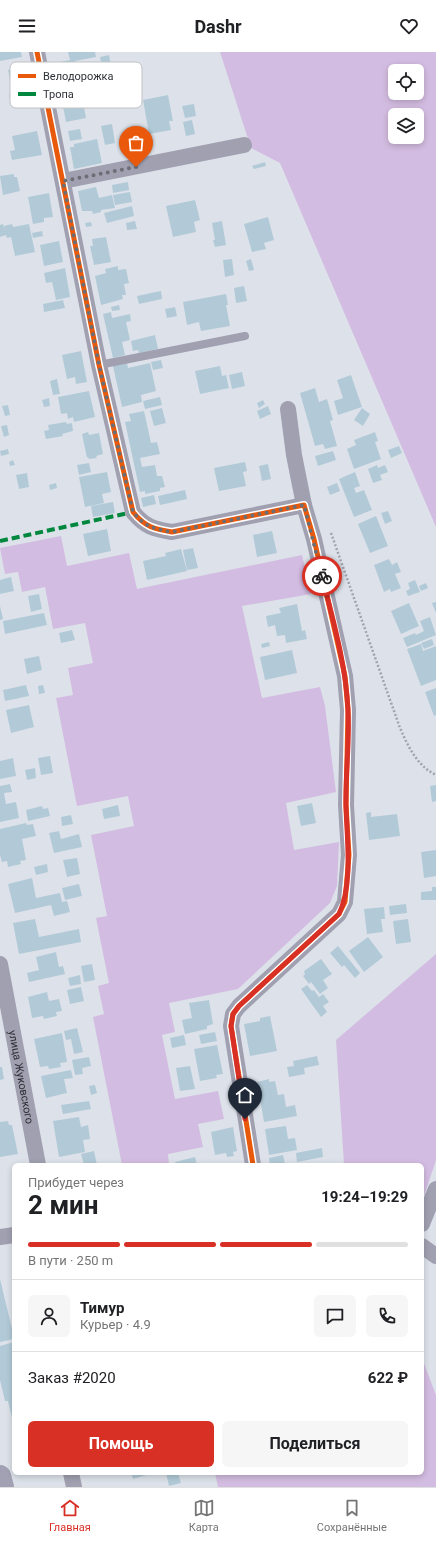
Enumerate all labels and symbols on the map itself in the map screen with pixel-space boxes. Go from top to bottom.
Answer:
legend [10,62,142,108]
text: Велодорожка [43,70,114,83]
text: Тропа [43,88,74,101]
pin [119,126,153,167]
courier [302,556,342,596]
street label: улица Жуковского [6,1029,36,1125]
pin [228,1078,262,1119]

